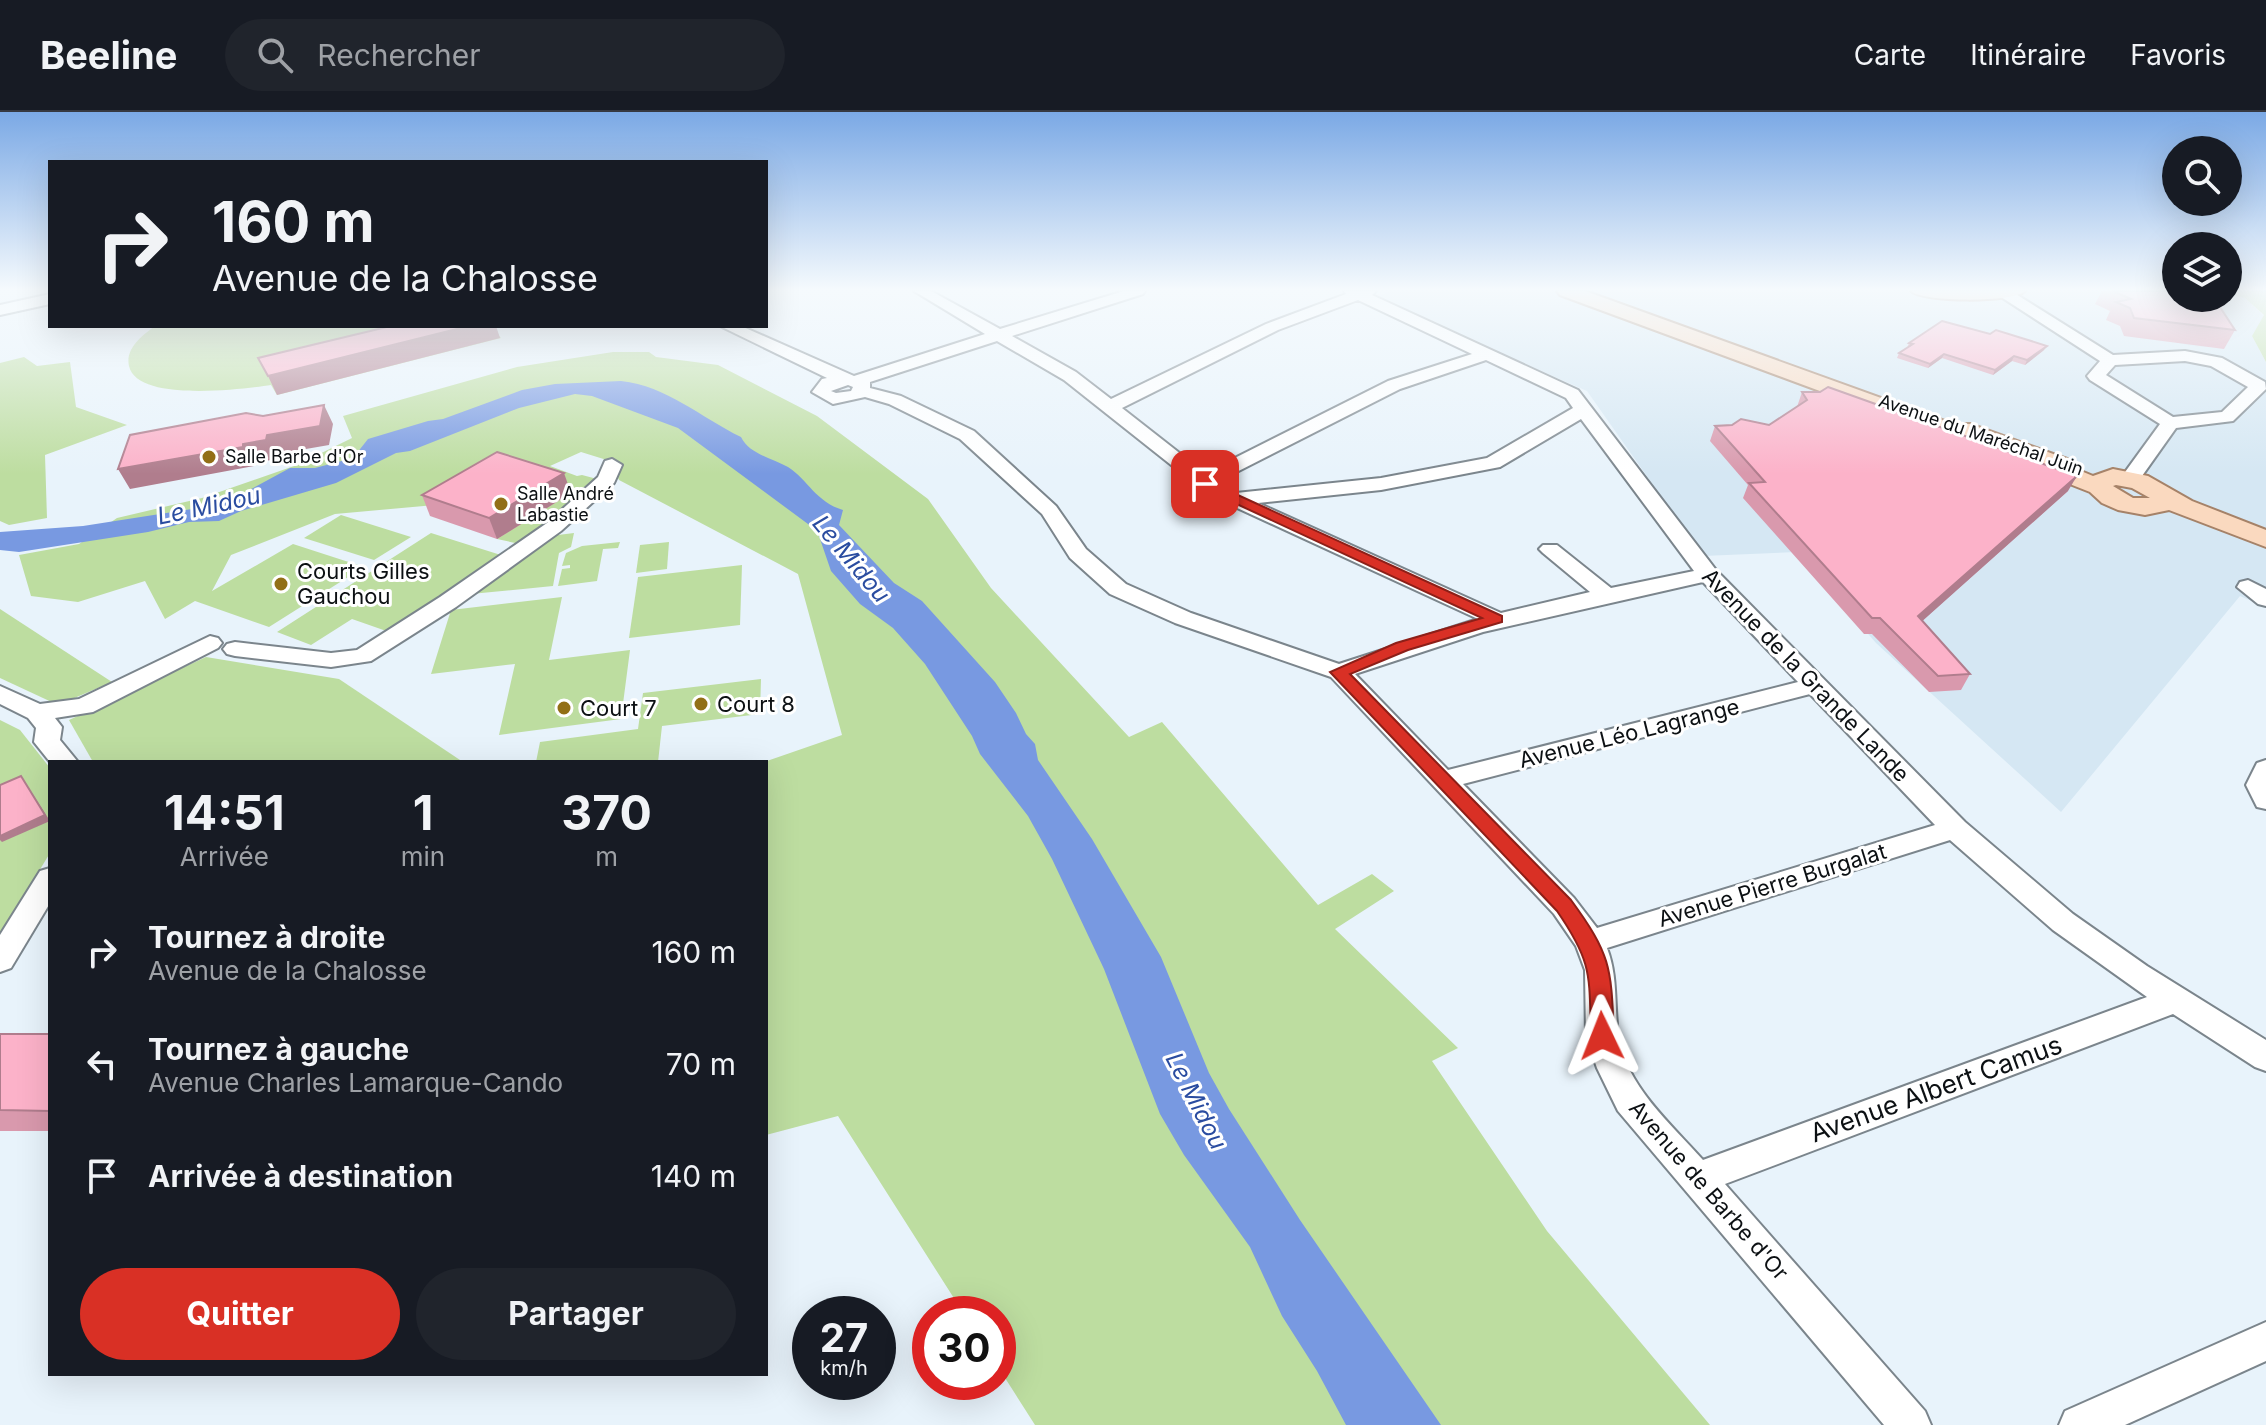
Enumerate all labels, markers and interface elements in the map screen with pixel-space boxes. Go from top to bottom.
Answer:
search box [225,19,785,91]
text: Beeline [40,32,177,78]
icon: search [253,33,297,77]
text: Rechercher [317,37,481,73]
text: Carte [1854,38,1926,72]
text: Itinéraire [1970,38,2086,72]
text: Favoris [2130,38,2226,72]
map controls [2162,136,2242,312]
button: search [2162,136,2242,216]
text: 160 m [212,188,375,256]
icon: right [80,192,184,296]
button: layers [2162,232,2242,312]
text: Avenue de la Chalosse [212,256,598,300]
street label: Avenue du Maréchal Juin [1876,390,2086,479]
place label: Salle Barbe d'Or [225,446,364,467]
marker: Salle Barbe d'Or [200,448,218,466]
pin [1171,450,1239,518]
icon: arrive [1183,462,1227,506]
water label: Le Midou [155,480,263,531]
place label: Salle André Labastie [517,483,614,525]
marker: Salle André Labastie [492,495,510,513]
water label: Le Midou [807,509,896,608]
place label: Courts Gilles Gauchou [297,558,430,609]
street label: Avenue de la Grande Lande [1697,563,1915,787]
marker: Courts Gilles Gauchou [272,575,290,593]
place label: Court 8 [717,691,795,717]
street label: Avenue Léo Lagrange [1516,693,1742,773]
place label: Court 7 [580,695,657,721]
marker: Court 8 [692,695,710,713]
marker: Court 7 [555,699,573,717]
text: 14:51 [164,783,285,842]
text: 1 [413,783,433,842]
text: 370 [561,783,652,842]
street label: Avenue Pierre Burgalat [1655,838,1889,932]
text: Arrivée [180,841,269,872]
text: min [401,841,445,872]
text: m [595,841,618,872]
text: Tournez à droite [148,919,385,955]
icon: right [80,930,124,974]
text: 160 m [652,934,736,970]
text: Avenue de la Chalosse [148,955,427,986]
position arrow [1560,994,1644,1078]
street label: Avenue Albert Camus [1806,1029,2066,1148]
text: Tournez à gauche [148,1031,409,1067]
icon: left [80,1042,124,1086]
text: 70 m [666,1046,736,1082]
water label: Le Midou [1160,1047,1233,1154]
text: Avenue Charles Lamarque-Cando [148,1067,563,1098]
street label: Avenue de Barbe d'Or [1624,1095,1794,1285]
icon: arrive [80,1154,124,1198]
text: Arrivée à destination [148,1158,453,1194]
text: 140 m [651,1158,736,1194]
button: Quitter [80,1268,400,1360]
button: Partager [416,1268,736,1360]
speed limit sign: 30 [912,1296,1016,1400]
text: 27 [820,1313,868,1362]
text: km/h [820,1356,868,1380]

